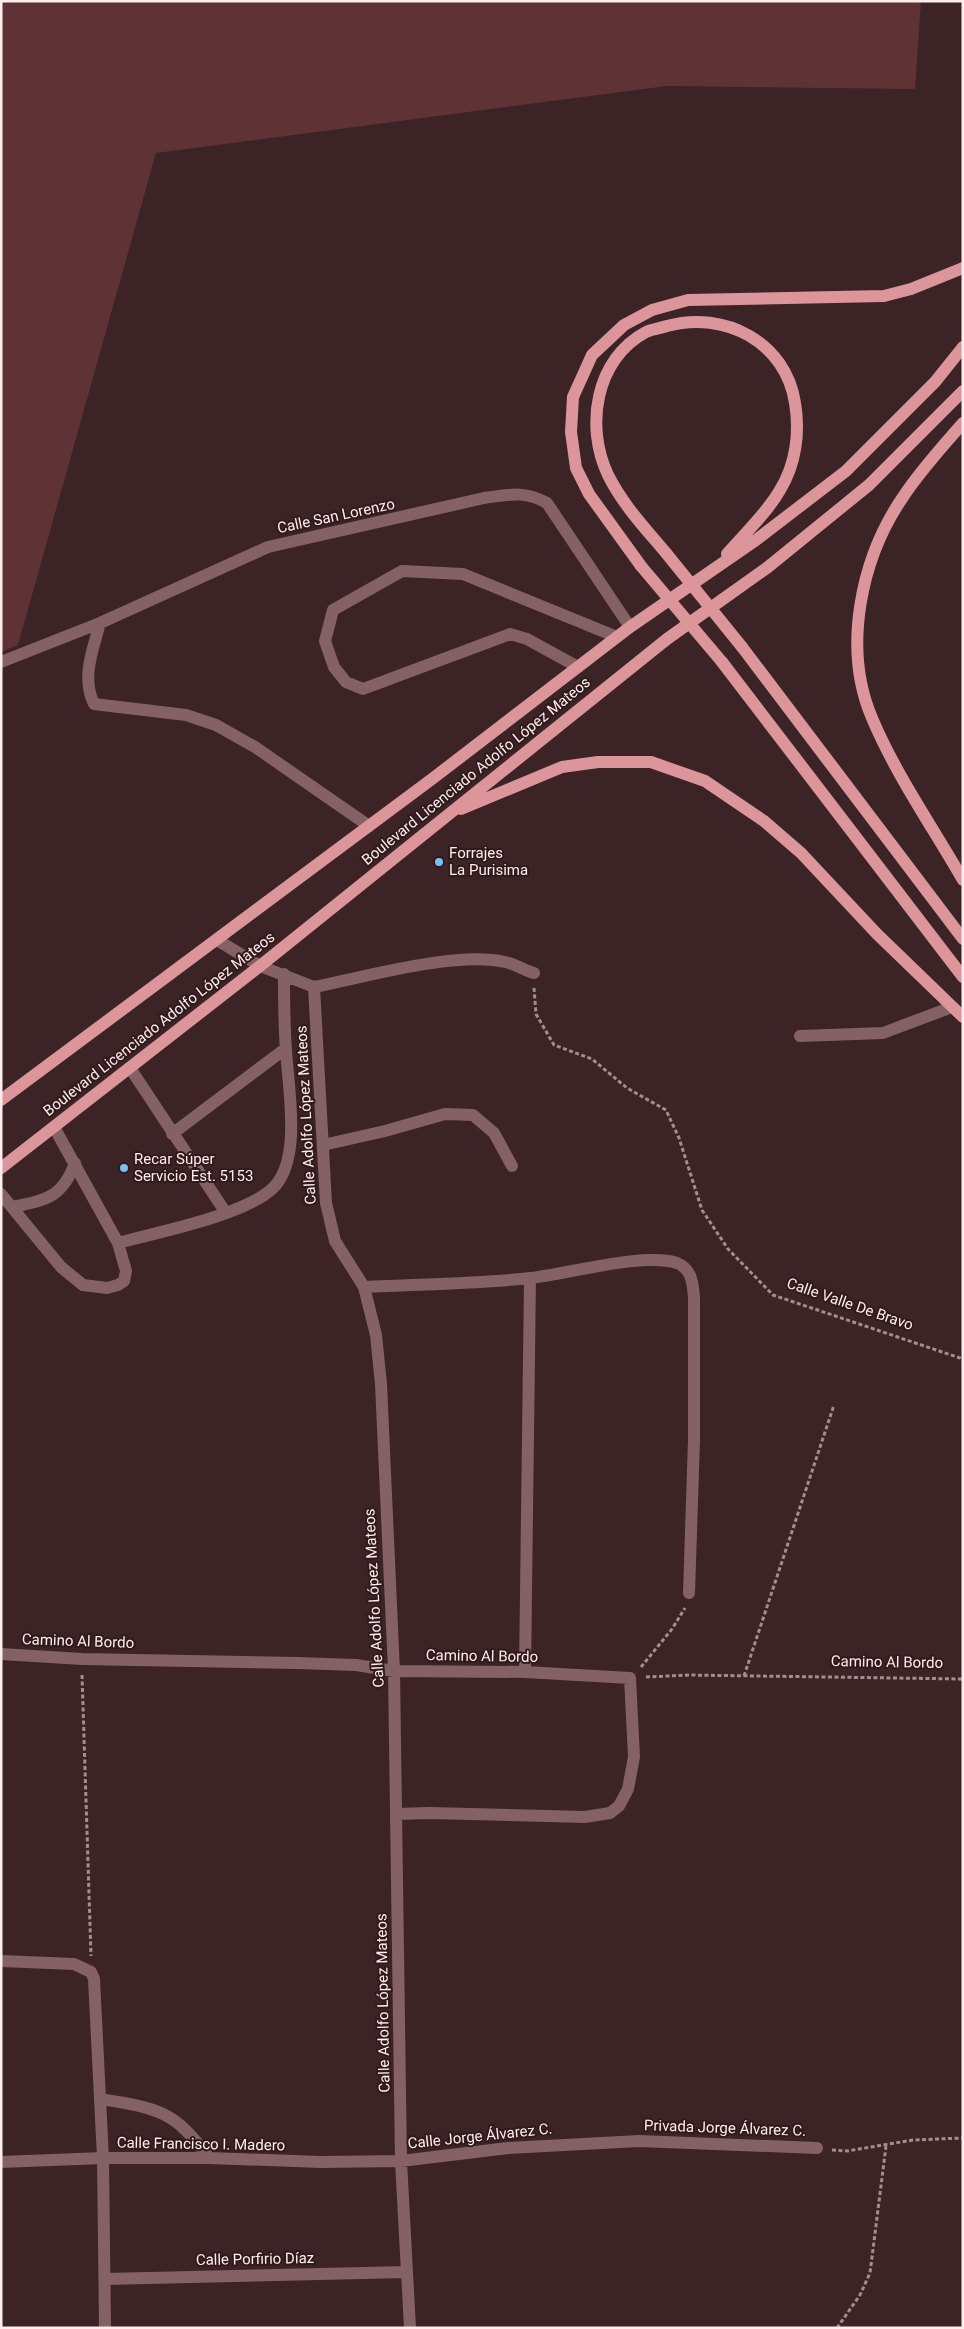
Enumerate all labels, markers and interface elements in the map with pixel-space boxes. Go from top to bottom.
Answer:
street label: Calle San Lorenzo [276,495,396,537]
street label: Boulevard Licenciado Adolfo López Mateos [358,673,594,869]
place label: Forrajes La Purisima [449,844,528,879]
marker: Forrajes La Purisima [433,856,445,868]
street label: Boulevard Licenciado Adolfo López Mateos [40,928,278,1120]
street label: Calle Adolfo López Mateos [292,1025,320,1205]
place label: Recar Súper Servicio Est. 5153 [134,1150,253,1185]
marker: Recar Súper Servicio Est. 5153 [118,1162,130,1174]
street label: Calle Valle De Bravo [784,1274,916,1334]
street label: Calle Adolfo López Mateos [360,1508,388,1688]
street label: Camino Al Bordo [22,1630,134,1652]
street label: Camino Al Bordo [426,1646,538,1666]
street label: Camino Al Bordo [831,1652,943,1672]
street label: Calle Adolfo López Mateos [372,1913,394,2093]
street label: Privada Jorge Álvarez C. [644,2116,806,2140]
street label: Calle Jorge Álvarez C. [407,2119,553,2153]
street label: Calle Francisco I. Madero [117,2134,285,2154]
street label: Calle Porfirio Díaz [196,2249,314,2269]

